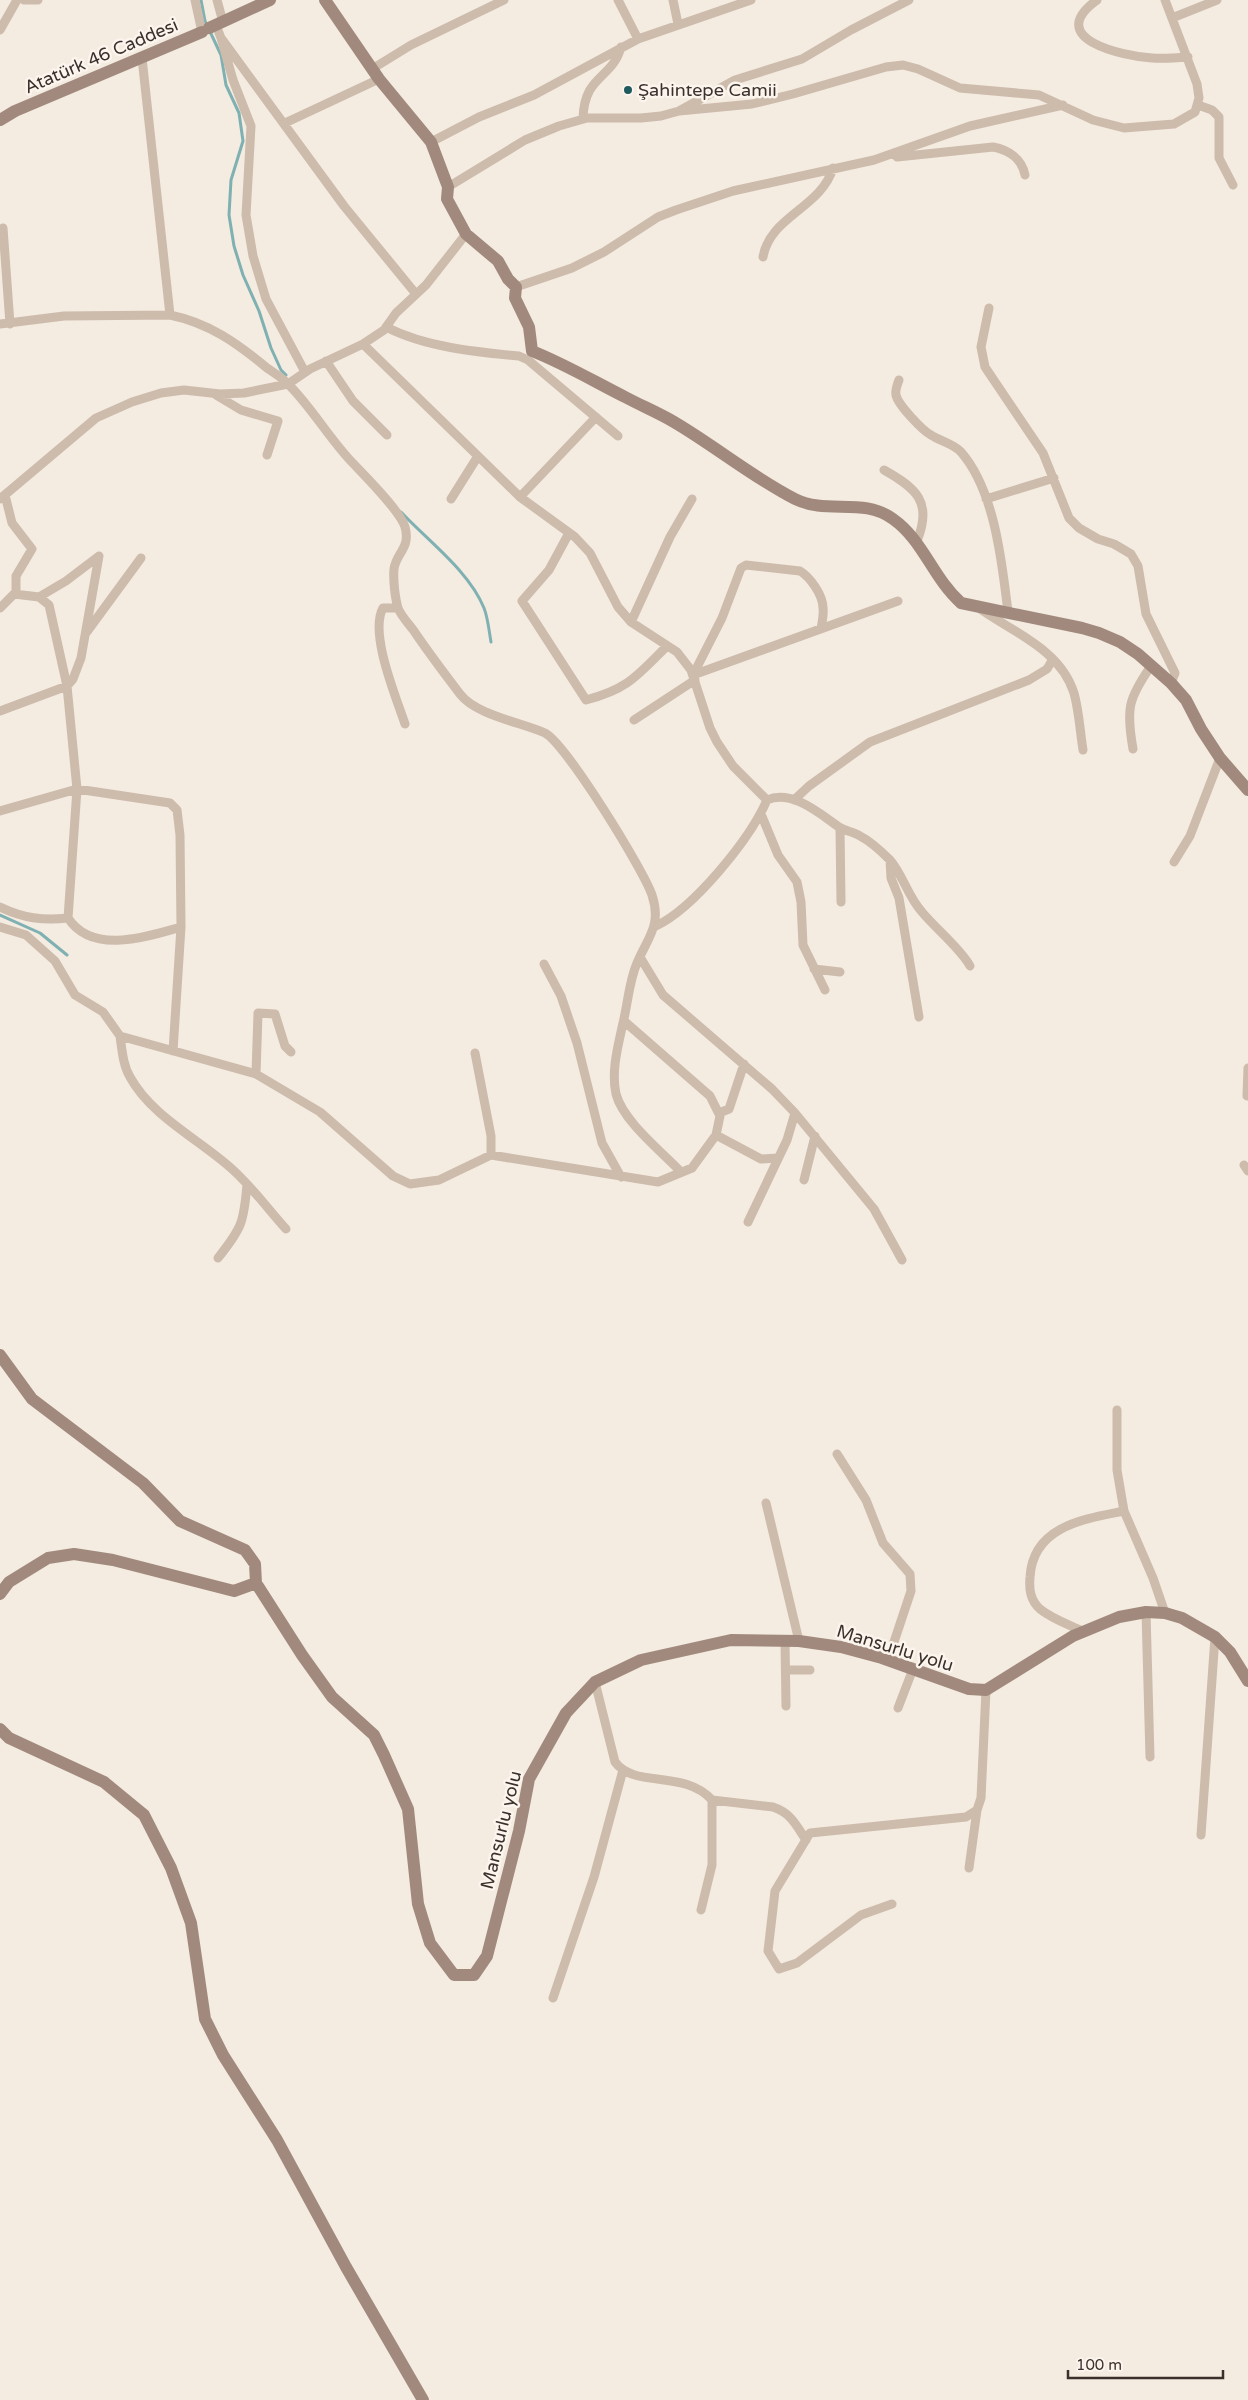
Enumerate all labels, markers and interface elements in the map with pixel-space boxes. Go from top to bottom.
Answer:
street label: Atatürk 46 Caddesi [21,14,181,98]
place label: Şahintepe Camii [638,79,777,101]
marker: Şahintepe Camii [622,84,634,96]
street label: Mansurlu yolu [834,1620,956,1676]
street label: Mansurlu yolu [476,1769,526,1891]
scale bar [1068,2348,1223,2380]
text: 100 m [1076,2356,1122,2374]

